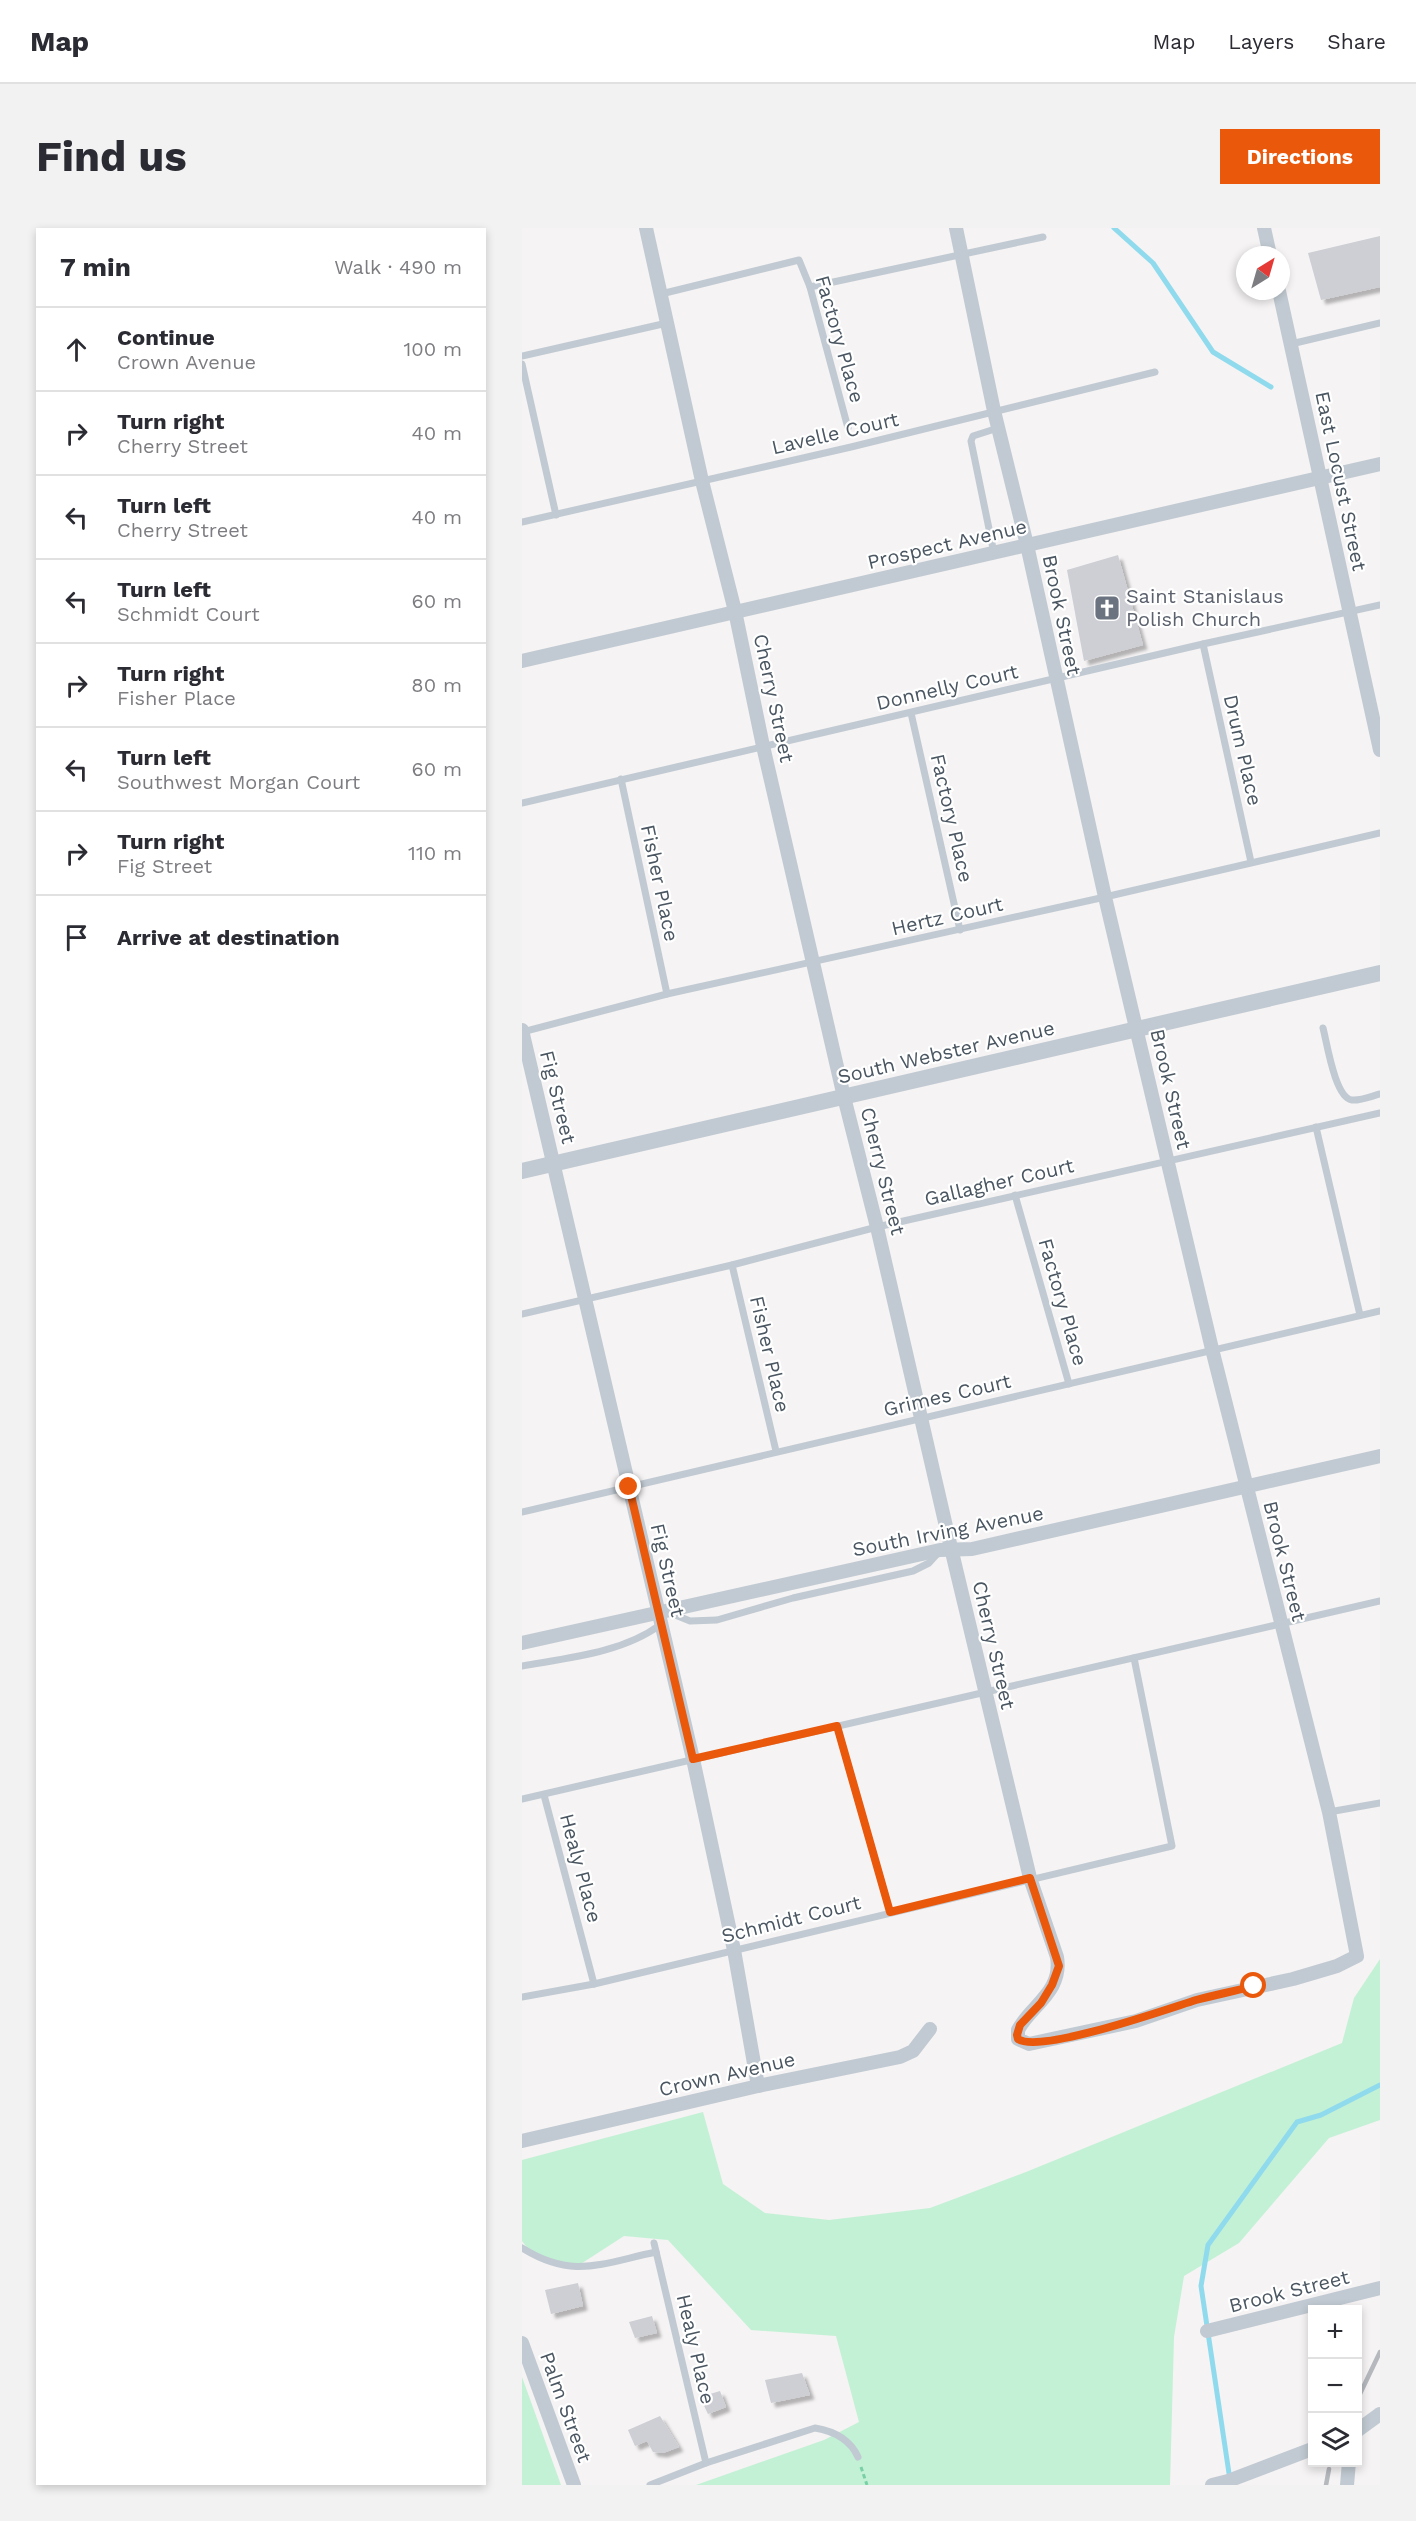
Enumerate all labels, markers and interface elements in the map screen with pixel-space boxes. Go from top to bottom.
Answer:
text: Map [30,25,89,58]
text: Map [1152,29,1195,54]
text: Layers [1228,29,1294,54]
text: Share [1327,29,1386,54]
button: Directions [1220,129,1380,184]
text: Find us [36,132,187,181]
north arrow [1236,246,1290,300]
text: 7 min [60,252,131,282]
text: Walk · 490 m [334,255,462,279]
street label: Factory Place [810,273,870,405]
text: Continue [117,325,215,350]
icon: ahead [60,333,93,366]
text: 100 m [403,337,462,361]
text: Crown Avenue [117,350,256,374]
street label: East Locust Street [1310,389,1372,574]
street label: Lavelle Court [769,407,901,459]
text: Turn right [117,409,224,434]
icon: right [60,417,93,450]
text: 40 m [411,421,462,445]
text: Cherry Street [117,434,248,458]
text: Turn left [117,493,211,518]
icon: left [60,501,93,534]
text: 40 m [411,505,462,529]
street label: Prospect Avenue [865,514,1029,574]
text: Cherry Street [117,518,248,542]
street label: Brook Street [1037,552,1087,678]
text: Turn left [117,577,211,602]
place label: Saint Stanislaus Polish Church [1126,584,1284,631]
icon: left [60,585,93,618]
text: 60 m [412,589,462,613]
church icon: Saint Stanislaus Polish Church [1092,593,1122,623]
text: Schmidt Court [117,602,260,626]
street label: Cherry Street [749,632,799,765]
street label: Donnelly Court [874,659,1021,715]
text: Turn right [117,661,224,686]
icon: right [60,669,93,702]
text: 80 m [411,673,462,697]
text: Fisher Place [117,686,236,710]
street label: Drum Place [1219,692,1267,808]
text: Turn left [117,745,211,770]
street label: Factory Place [926,751,978,885]
icon: left [60,753,93,786]
text: 60 m [412,757,462,781]
text: Southwest Morgan Court [117,770,360,794]
street label: Fisher Place [636,822,684,944]
text: Turn right [117,829,224,854]
icon: right [60,837,93,870]
text: 110 m [408,841,462,865]
text: Fig Street [117,854,212,878]
street label: Hertz Court [889,891,1006,940]
icon: arrive [60,921,93,954]
text: Arrive at destination [117,925,340,950]
street label: South Webster Avenue [835,1015,1057,1089]
street label: Brook Street [1145,1026,1197,1152]
street label: Fig Street [535,1048,581,1147]
street label: Cherry Street [856,1105,911,1238]
street label: Gallagher Court [922,1153,1077,1211]
street label: Factory Place [1033,1236,1093,1368]
street label: Fisher Place [745,1293,795,1415]
street label: Grimes Court [881,1369,1014,1421]
route end [615,1473,641,1499]
street label: Brook Street [1258,1499,1312,1624]
street label: South Irving Avenue [850,1501,1046,1561]
street label: Fig Street [646,1521,691,1620]
street label: Cherry Street [968,1579,1021,1712]
street label: Healy Place [555,1811,607,1925]
street label: Schmidt Court [719,1890,864,1948]
route start [1240,1972,1266,1998]
street label: Crown Avenue [657,2047,797,2101]
street label: Brook Street [1227,2264,1352,2318]
street label: Healy Place [672,2292,720,2406]
map controls [1308,2305,1362,2467]
button: + [1308,2305,1362,2359]
street label: Palm Street [535,2349,597,2466]
button: − [1308,2359,1362,2413]
button: layers [1308,2413,1362,2467]

